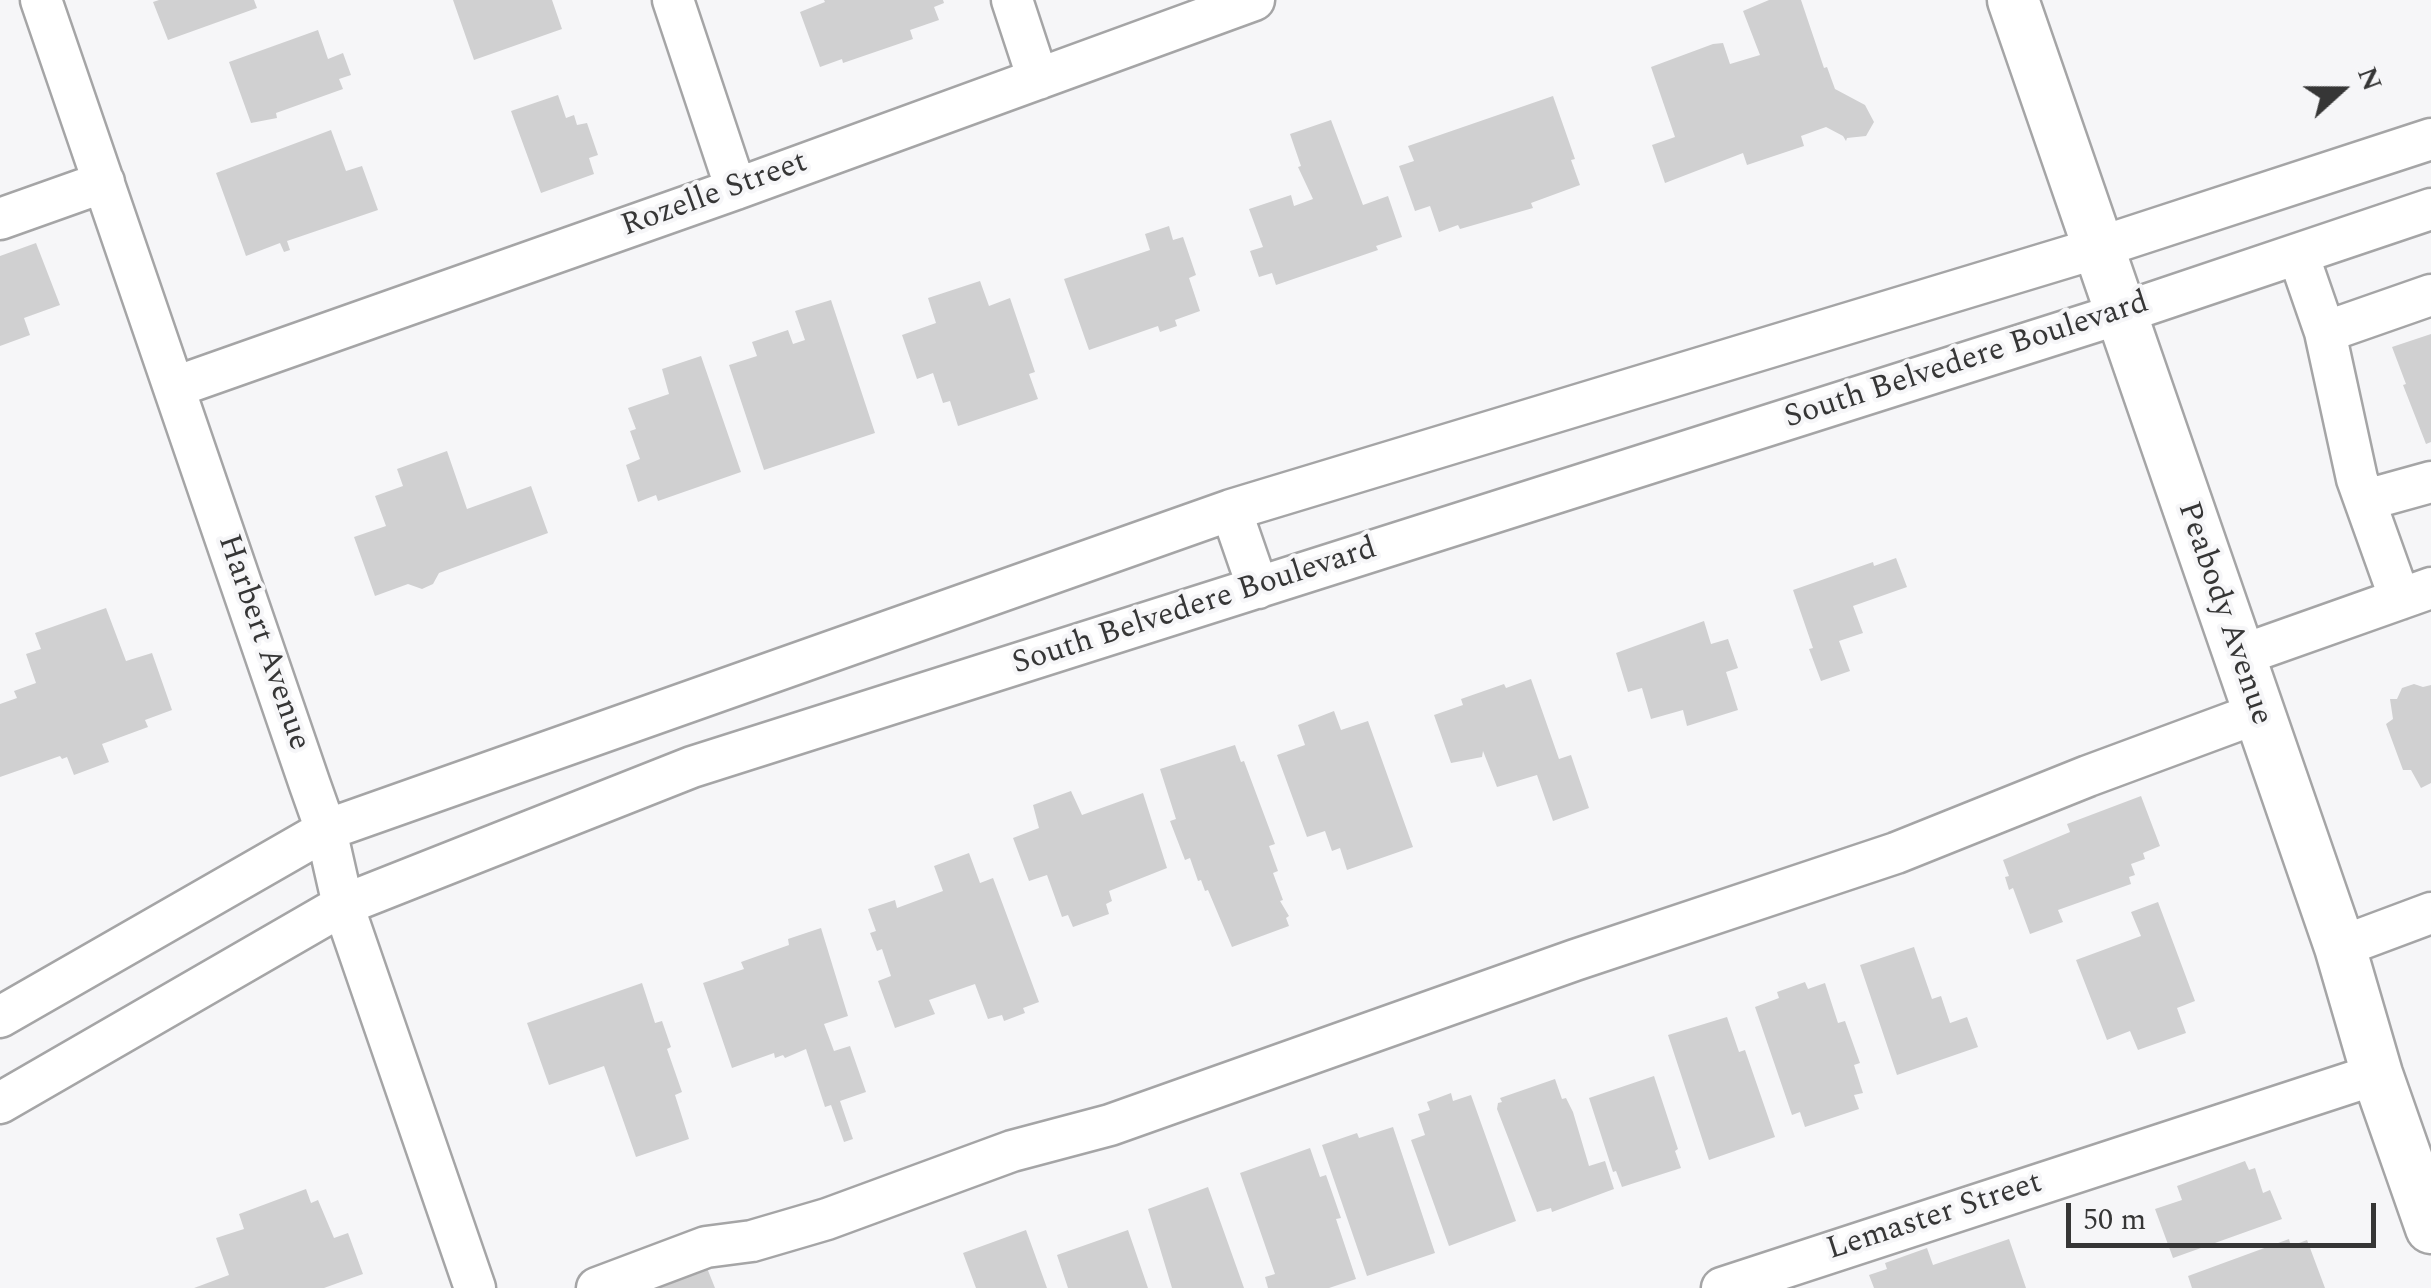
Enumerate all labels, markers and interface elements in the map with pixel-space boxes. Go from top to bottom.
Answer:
north arrow [2291,40,2391,140]
text: N [2345,61,2394,97]
street label: Rozelle Street [617,145,813,247]
street label: South Belvedere Boulevard [1780,285,2154,439]
street label: Peabody Avenue [2167,497,2279,731]
street label: Harbert Avenue [207,530,317,756]
street label: South Belvedere Boulevard [1008,531,1382,685]
street label: Lemaster Street [1823,1165,2047,1271]
scale bar [2071,1183,2381,1245]
text: 50 m [2083,1197,2146,1243]

